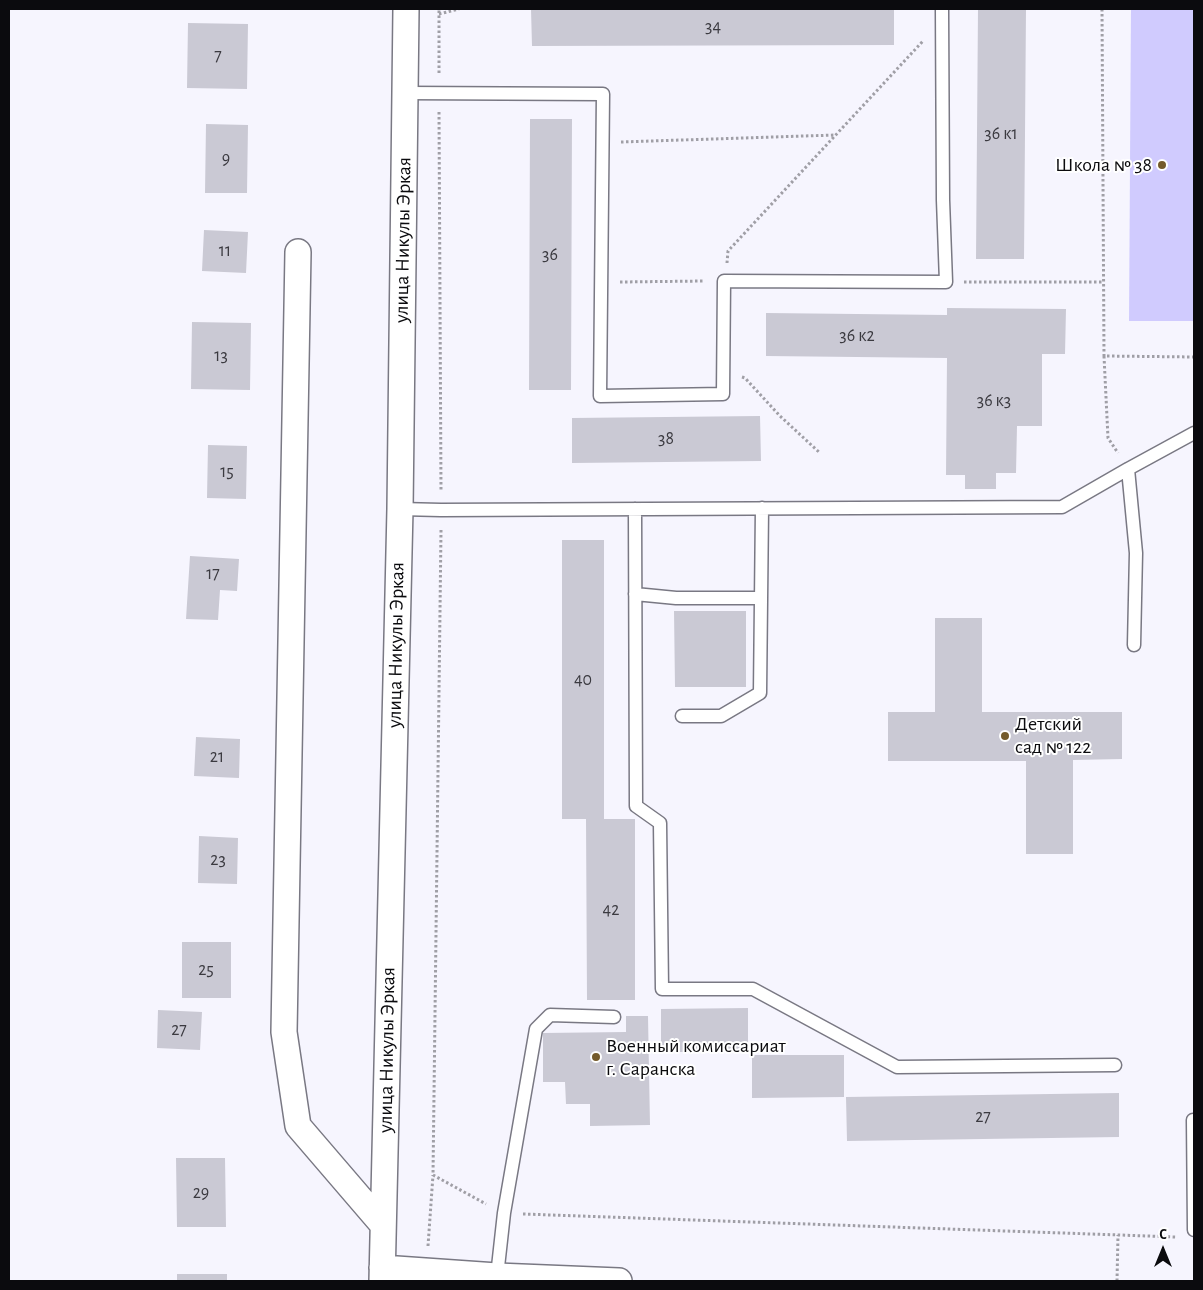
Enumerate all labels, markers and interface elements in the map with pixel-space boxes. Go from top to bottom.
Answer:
house number: 34 [705,16,721,38]
house number: 7 [214,45,222,67]
house number: 36 к1 [984,123,1018,145]
house number: 9 [222,148,230,170]
place label: Школа № 38 [1055,153,1152,177]
street label: улица Никулы Эркая [390,157,416,323]
marker: Школа № 38 [1156,159,1168,171]
house number: 11 [219,240,231,262]
house number: 36 [542,244,558,266]
house number: 36 к2 [839,325,875,347]
house number: 13 [214,345,228,367]
house number: 36 к3 [977,390,1011,412]
house number: 38 [658,428,674,450]
house number: 15 [220,461,234,483]
street label: улица Никулы Эркая [383,562,409,728]
house number: 17 [206,563,220,585]
house number: 40 [574,669,592,691]
place label: Детский сад № 122 [1015,712,1091,759]
marker: Детский сад № 122 [999,730,1011,742]
house number: 21 [210,746,224,768]
house number: 23 [210,849,226,871]
house number: 42 [603,899,619,921]
house number: 25 [198,959,214,981]
street label: улица Никулы Эркая [374,967,400,1133]
house number: 27 [171,1019,187,1041]
place label: Военный комиссариат г. Саранска [606,1034,786,1081]
marker: Военный комиссариат г. Саранска [590,1051,602,1063]
house number: 27 [975,1106,991,1128]
house number: 29 [193,1182,209,1204]
north arrow [1138,1225,1188,1275]
text: С [1159,1228,1167,1242]

